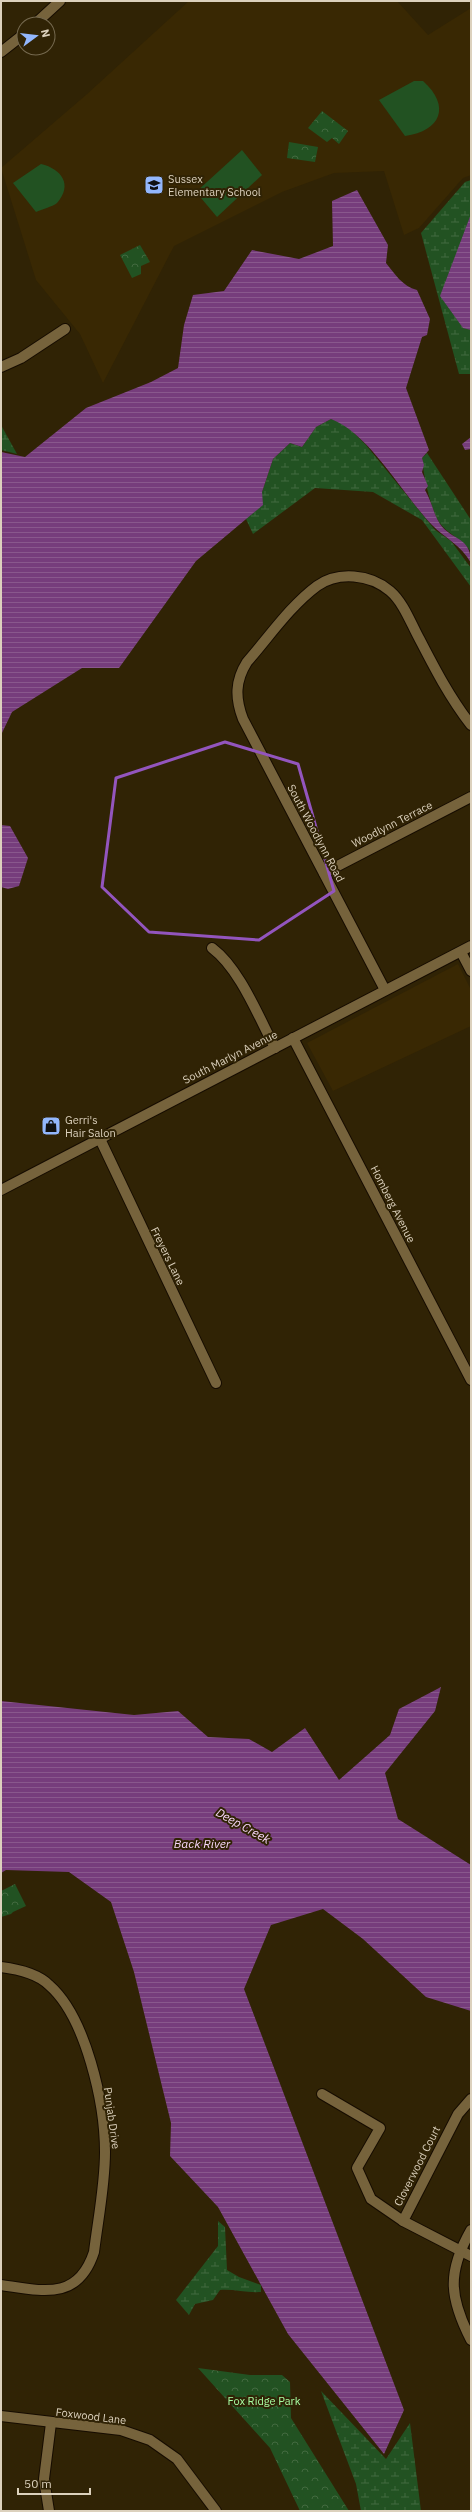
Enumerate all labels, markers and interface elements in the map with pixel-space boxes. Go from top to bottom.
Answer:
north arrow [16,16,56,56]
text: N [38,28,53,39]
place label: Sussex Elementary School [168,172,261,199]
school or university icon: Sussex Elementary School [143,174,165,196]
street label: South Woodlynn Road [284,782,348,884]
street label: Woodlynn Terrace [349,798,435,850]
street label: South Marlyn Avenue [180,1027,280,1087]
place label: Gerri's Hair Salon [65,1113,116,1140]
shop icon: Gerri's Hair Salon [40,1115,62,1137]
street label: Homberg Avenue [367,1163,419,1245]
street label: Freyers Lane [148,1225,188,1287]
water label: Deep Creek [213,1805,274,1847]
water label: Back River [174,1836,231,1851]
street label: Punjab Drive [101,2086,123,2150]
street label: Cloverwood Court [391,2123,443,2208]
park label: Fox Ridge Park [228,2394,301,2408]
street label: Foxwood Lane [55,2405,127,2427]
scale bar [18,2470,90,2496]
text: 50 m [24,2476,52,2491]

